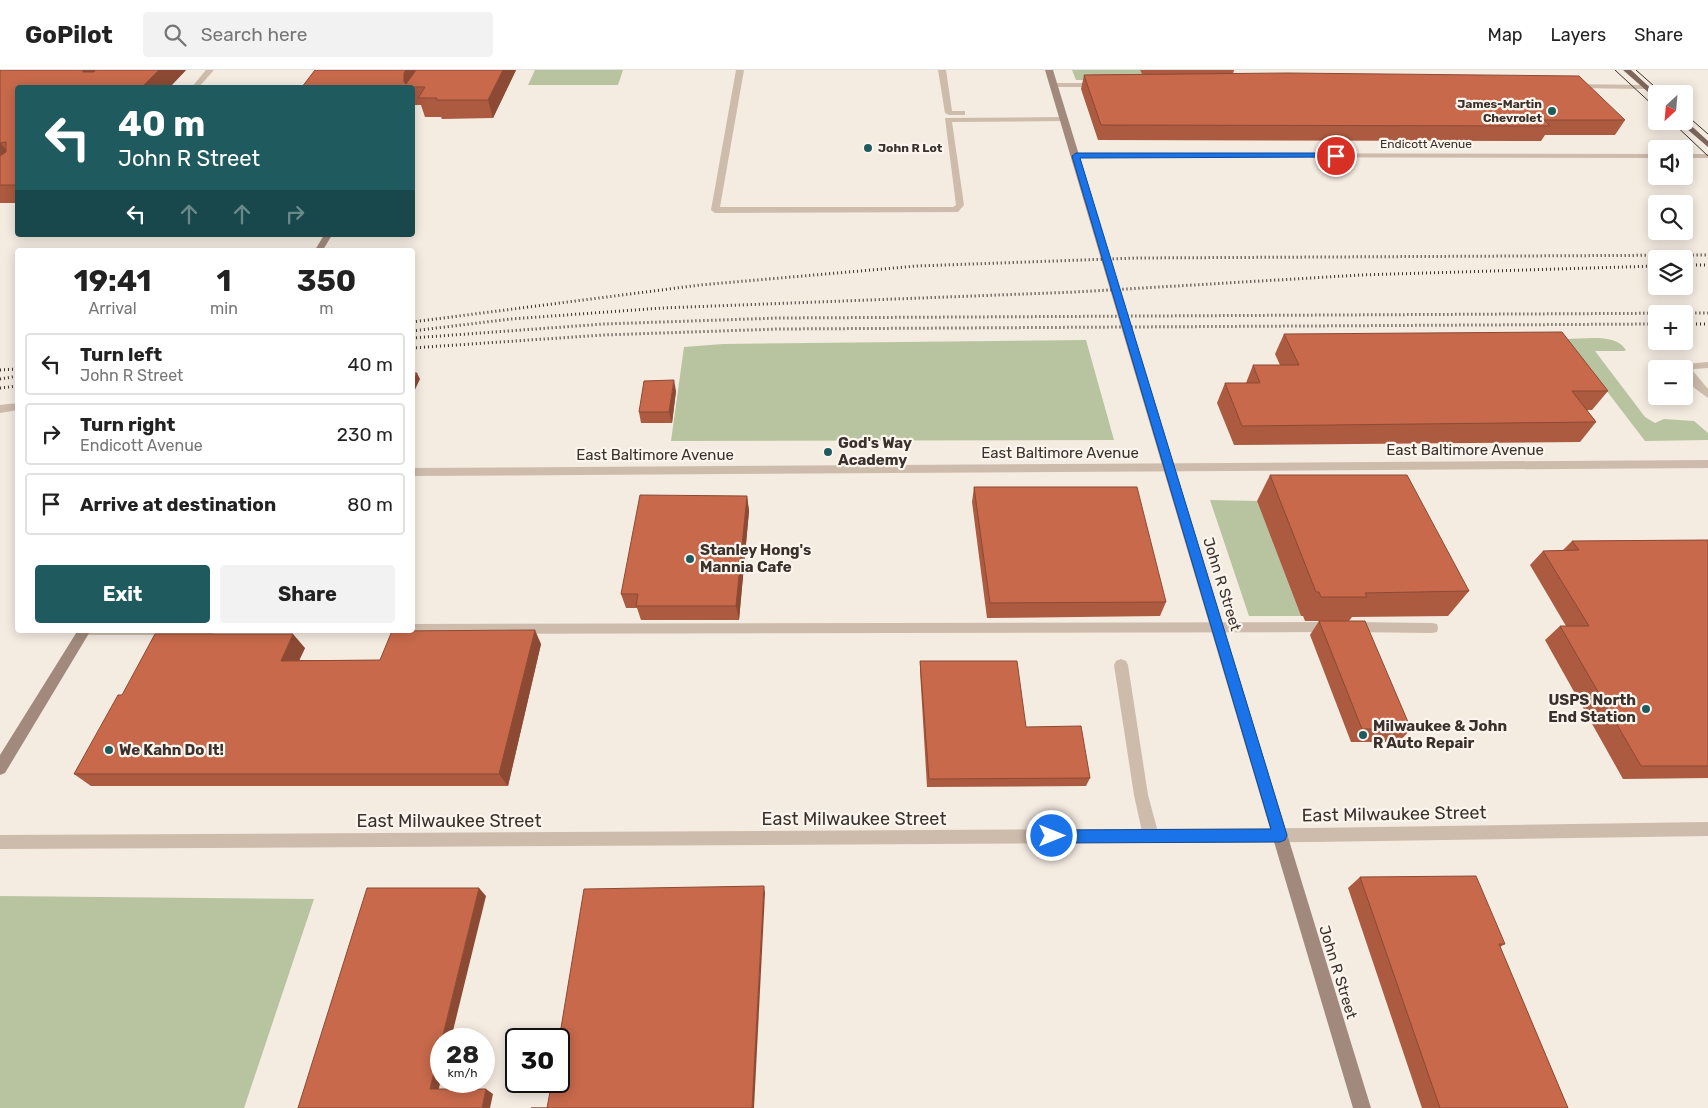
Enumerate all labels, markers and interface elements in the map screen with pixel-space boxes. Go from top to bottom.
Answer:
search box [143,12,493,57]
text: GoPilot [25,21,113,49]
icon: search [161,21,189,49]
text: Search here [201,23,307,46]
text: Map [1488,24,1523,46]
text: Layers [1551,24,1606,46]
text: Share [1634,24,1683,46]
north arrow [1648,85,1692,130]
map controls [1648,85,1693,405]
place label: James-Martin Chevrolet [1457,97,1542,125]
text: 40 m [118,103,205,145]
icon: left [35,105,100,170]
marker: James-Martin Chevrolet [1546,105,1558,117]
pin [1315,135,1357,177]
street label: Endicott Avenue [1380,137,1472,151]
button: sound [1648,140,1693,185]
place label: John R Lot [878,141,943,155]
marker: John R Lot [862,142,874,154]
icon: arrive [1322,142,1350,170]
text: John R Street [118,145,260,172]
button: search [1648,195,1693,240]
icon: left [122,200,150,228]
icon: ahead [175,200,203,228]
icon: ahead [228,200,256,228]
icon: right [281,200,309,228]
button: layers [1648,250,1693,295]
text: 19:41 [74,263,151,299]
text: 1 [217,263,231,299]
text: 350 [297,263,356,299]
text: Arrival [89,299,137,318]
text: min [210,299,238,318]
text: m [319,299,334,318]
button: + [1648,305,1693,350]
text: Turn left [80,343,162,366]
icon: left [37,350,65,378]
text: 40 m [348,353,393,376]
button: − [1648,360,1693,405]
text: John R Street [80,366,183,385]
text: Turn right [80,413,175,436]
icon: right [37,420,65,448]
text: 230 m [337,423,393,446]
place label: God's Way Academy [838,434,912,469]
text: Endicott Avenue [80,436,203,455]
street label: East Baltimore Avenue [1386,441,1544,459]
street label: East Baltimore Avenue [981,444,1139,462]
street label: East Baltimore Avenue [576,446,734,464]
marker: God's Way Academy [822,446,834,458]
icon: arrive [37,490,65,518]
text: Arrive at destination [80,493,276,516]
text: 80 m [347,493,393,516]
street label: John R Street [1199,535,1245,633]
place label: Stanley Hong's Mannia Cafe [700,541,811,576]
marker: Stanley Hong's Mannia Cafe [684,553,696,565]
button: Exit [35,565,210,623]
button: Share [220,565,395,623]
place label: USPS North End Station [1548,691,1636,726]
marker: USPS North End Station [1640,703,1652,715]
place label: Milwaukee & John R Auto Repair [1373,717,1507,752]
marker: Milwaukee & John R Auto Repair [1357,729,1369,741]
place label: We Kahn Do It! [119,741,224,759]
marker: We Kahn Do It! [103,744,115,756]
street label: East Milwaukee Street [1301,801,1487,827]
street label: East Milwaukee Street [762,808,946,830]
position arrow [1025,809,1077,861]
street label: East Milwaukee Street [357,810,541,832]
street label: John R Street [1315,923,1361,1021]
speed limit sign: 30 [505,1028,570,1093]
text: 28 [446,1040,479,1069]
text: km/h [448,1066,477,1080]

